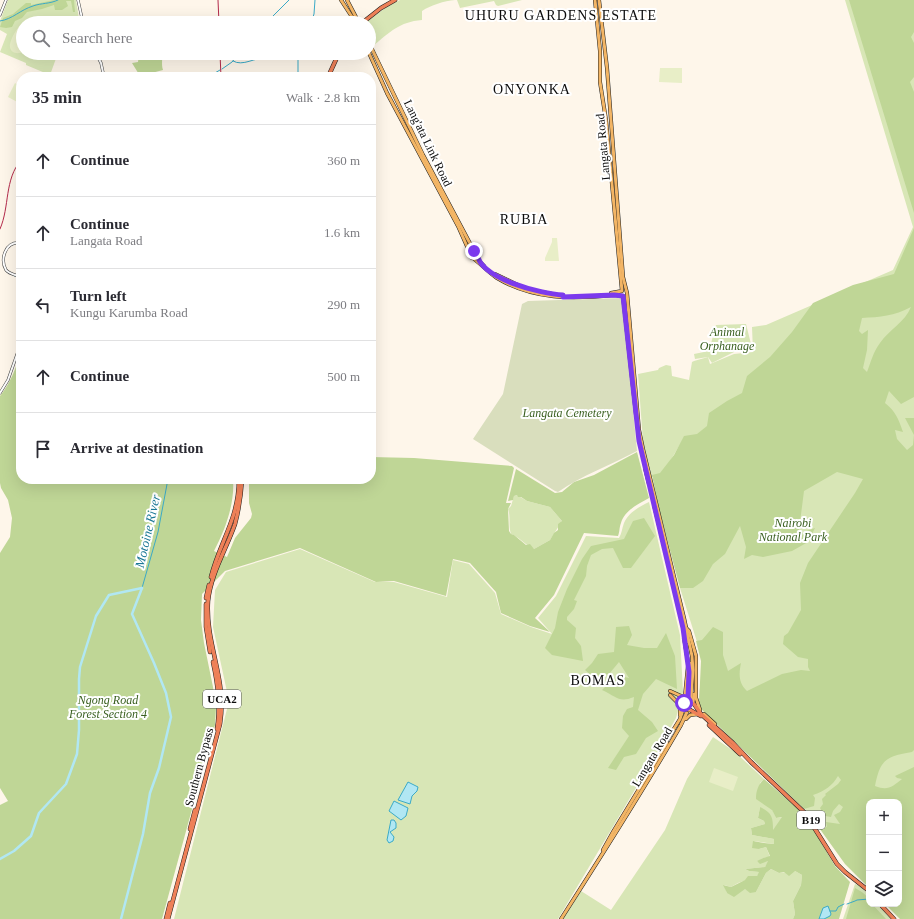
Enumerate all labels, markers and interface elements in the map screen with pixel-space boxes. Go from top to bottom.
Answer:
district label: UHURU GARDENS ESTATE [465,8,657,23]
search box [16,16,376,60]
icon: search [30,27,52,49]
text: Search here [62,30,132,46]
district label: ONYONKA [493,82,571,97]
text: 35 min [32,88,82,107]
text: Walk · 2.8 km [286,90,360,105]
street label: Lang'ata Link Road [401,97,455,189]
street label: Langata Road [593,113,613,181]
icon: ahead [32,150,54,172]
text: Continue [70,152,129,168]
text: 360 m [327,153,360,168]
district label: RUBIA [500,212,548,227]
text: Continue [70,216,129,232]
icon: ahead [32,222,54,244]
text: 1.6 km [324,225,360,240]
text: Langata Road [70,233,143,248]
route end [465,242,483,260]
text: Turn left [70,288,127,304]
icon: left [32,294,54,316]
text: 290 m [327,297,360,312]
text: Kungu Karumba Road [70,305,188,320]
park label: Animal Orphanage [700,325,755,353]
icon: ahead [32,366,54,388]
text: Continue [70,368,129,384]
text: 500 m [327,369,360,384]
park label: Langata Cemetery [522,406,612,420]
icon: arrive [32,438,54,460]
text: Arrive at destination [70,440,203,456]
water label: Motoine River [132,492,163,570]
park label: Nairobi National Park [758,516,828,544]
district label: BOMAS [571,673,625,688]
road number: UCA2 [203,690,241,708]
park label: Ngong Road Forest Section 4 [68,693,147,721]
route start [675,694,693,712]
street label: Langata Road [629,725,675,789]
street label: Southern Bypass [182,726,216,808]
map controls [866,799,902,907]
button: + [866,799,902,835]
road number: B19 [797,811,825,829]
button: − [866,835,902,871]
button: layers [866,871,902,907]

